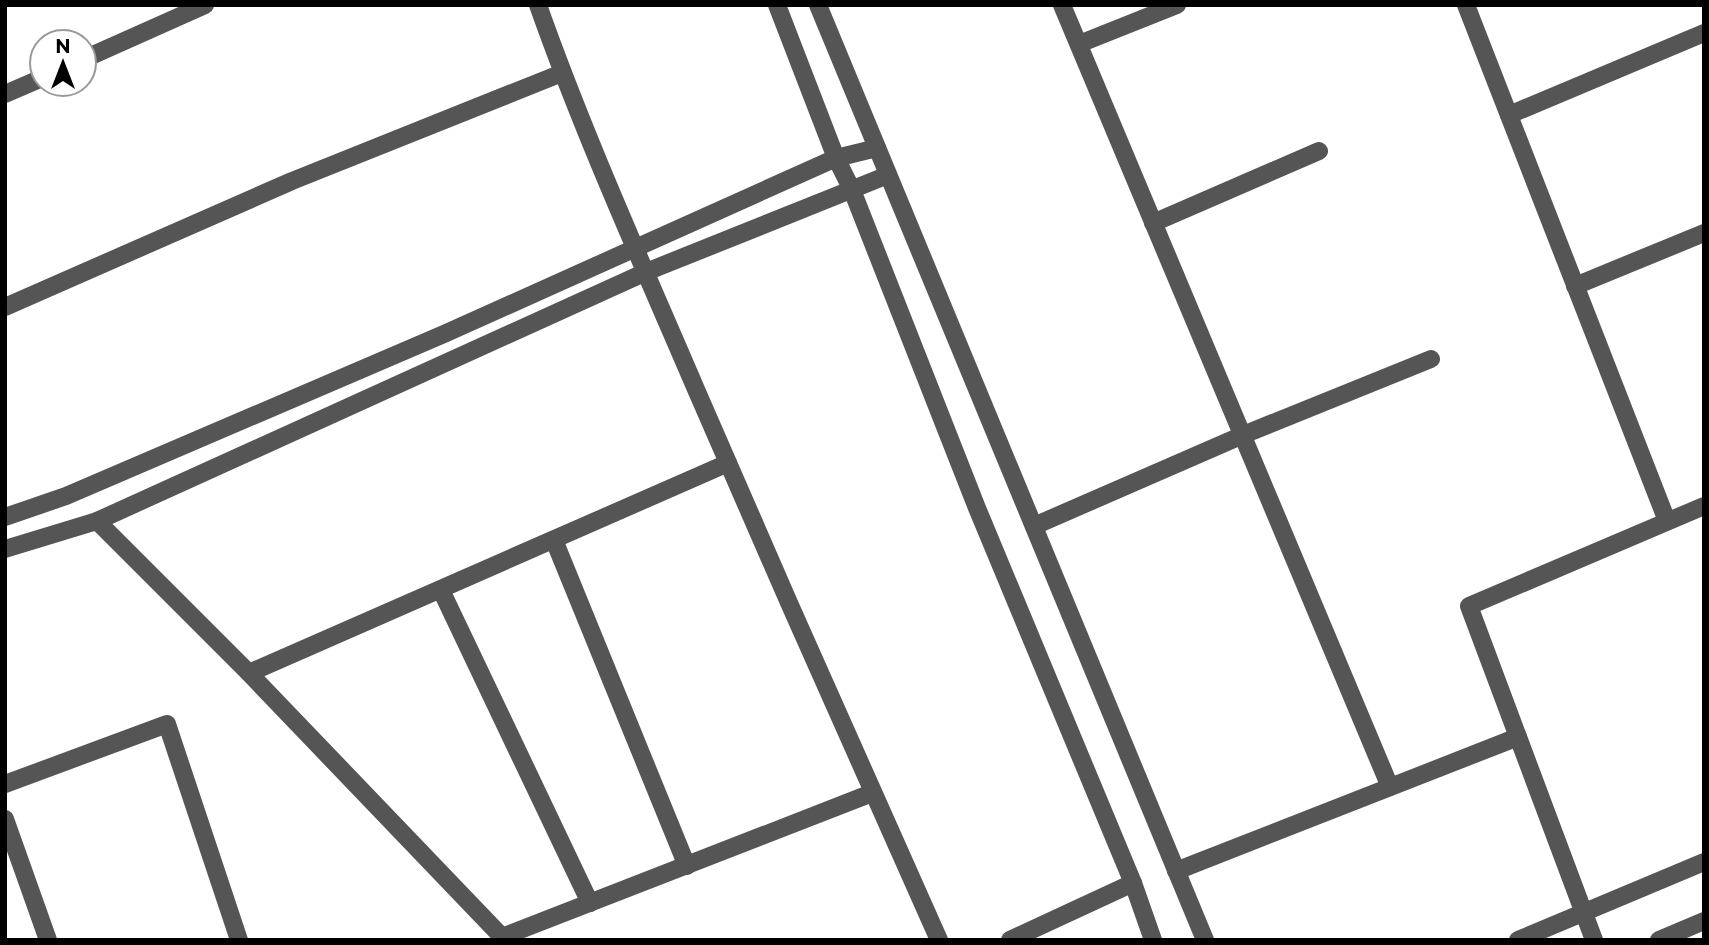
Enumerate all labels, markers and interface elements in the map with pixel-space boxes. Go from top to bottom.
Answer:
north arrow [28,28,98,98]
text: N [55,35,71,58]

